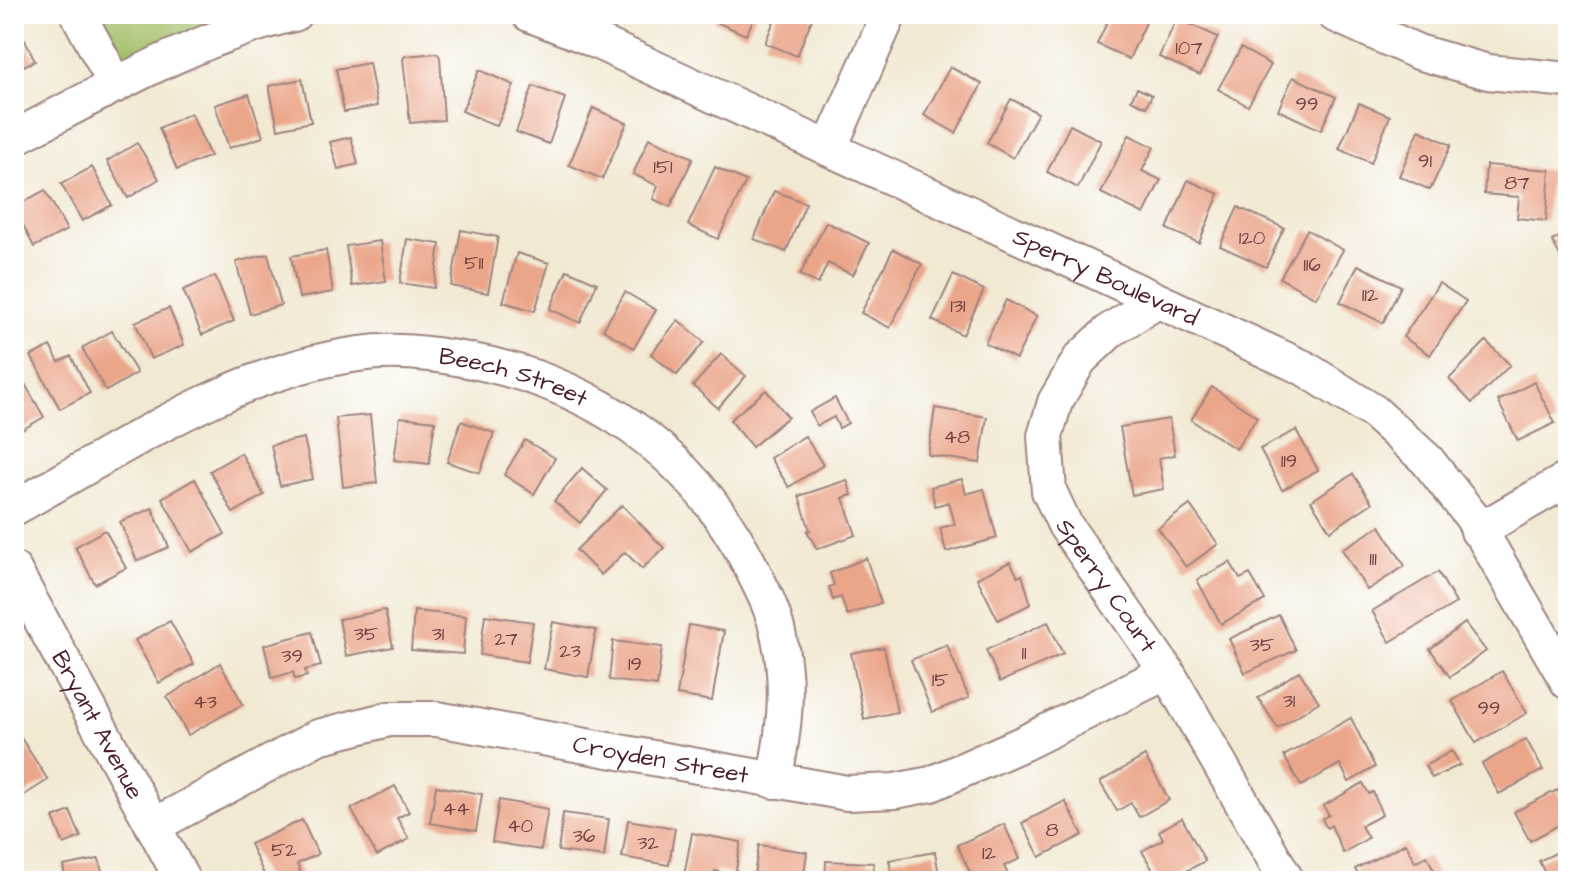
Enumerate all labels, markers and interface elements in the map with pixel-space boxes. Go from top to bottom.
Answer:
house number: 107 [1175,34,1203,62]
house number: 99 [1296,90,1318,118]
house number: 91 [1418,147,1432,175]
house number: 151 [653,153,673,181]
house number: 87 [1504,169,1530,197]
street label: Sperry Boulevard [1007,220,1204,335]
house number: 120 [1239,224,1266,252]
house number: 511 [464,249,484,277]
house number: 116 [1303,251,1321,279]
house number: 112 [1362,281,1379,309]
house number: 131 [950,292,966,320]
street label: Beech Street [437,340,594,416]
house number: 48 [944,423,970,451]
house number: 119 [1281,447,1297,475]
street label: Sperry Court [1047,512,1165,660]
house number: 111 [1369,545,1377,573]
house number: 35 [354,620,378,648]
house number: 31 [432,620,445,648]
house number: 27 [494,625,518,653]
house number: 35 [1250,631,1274,659]
house number: 23 [559,637,581,665]
house number: 11 [1021,639,1027,667]
house number: 39 [281,642,303,670]
street label: Bryant Avenue [43,645,151,806]
house number: 19 [628,650,642,678]
house number: 15 [932,666,948,694]
house number: 31 [1283,687,1296,715]
house number: 43 [193,688,217,716]
house number: 99 [1478,694,1500,722]
street label: Croyden Street [570,728,751,793]
house number: 44 [442,795,470,823]
house number: 40 [507,812,533,840]
house number: 8 [1046,816,1059,844]
house number: 36 [573,822,596,850]
house number: 32 [637,829,659,857]
house number: 52 [271,836,297,864]
house number: 12 [982,839,997,867]

